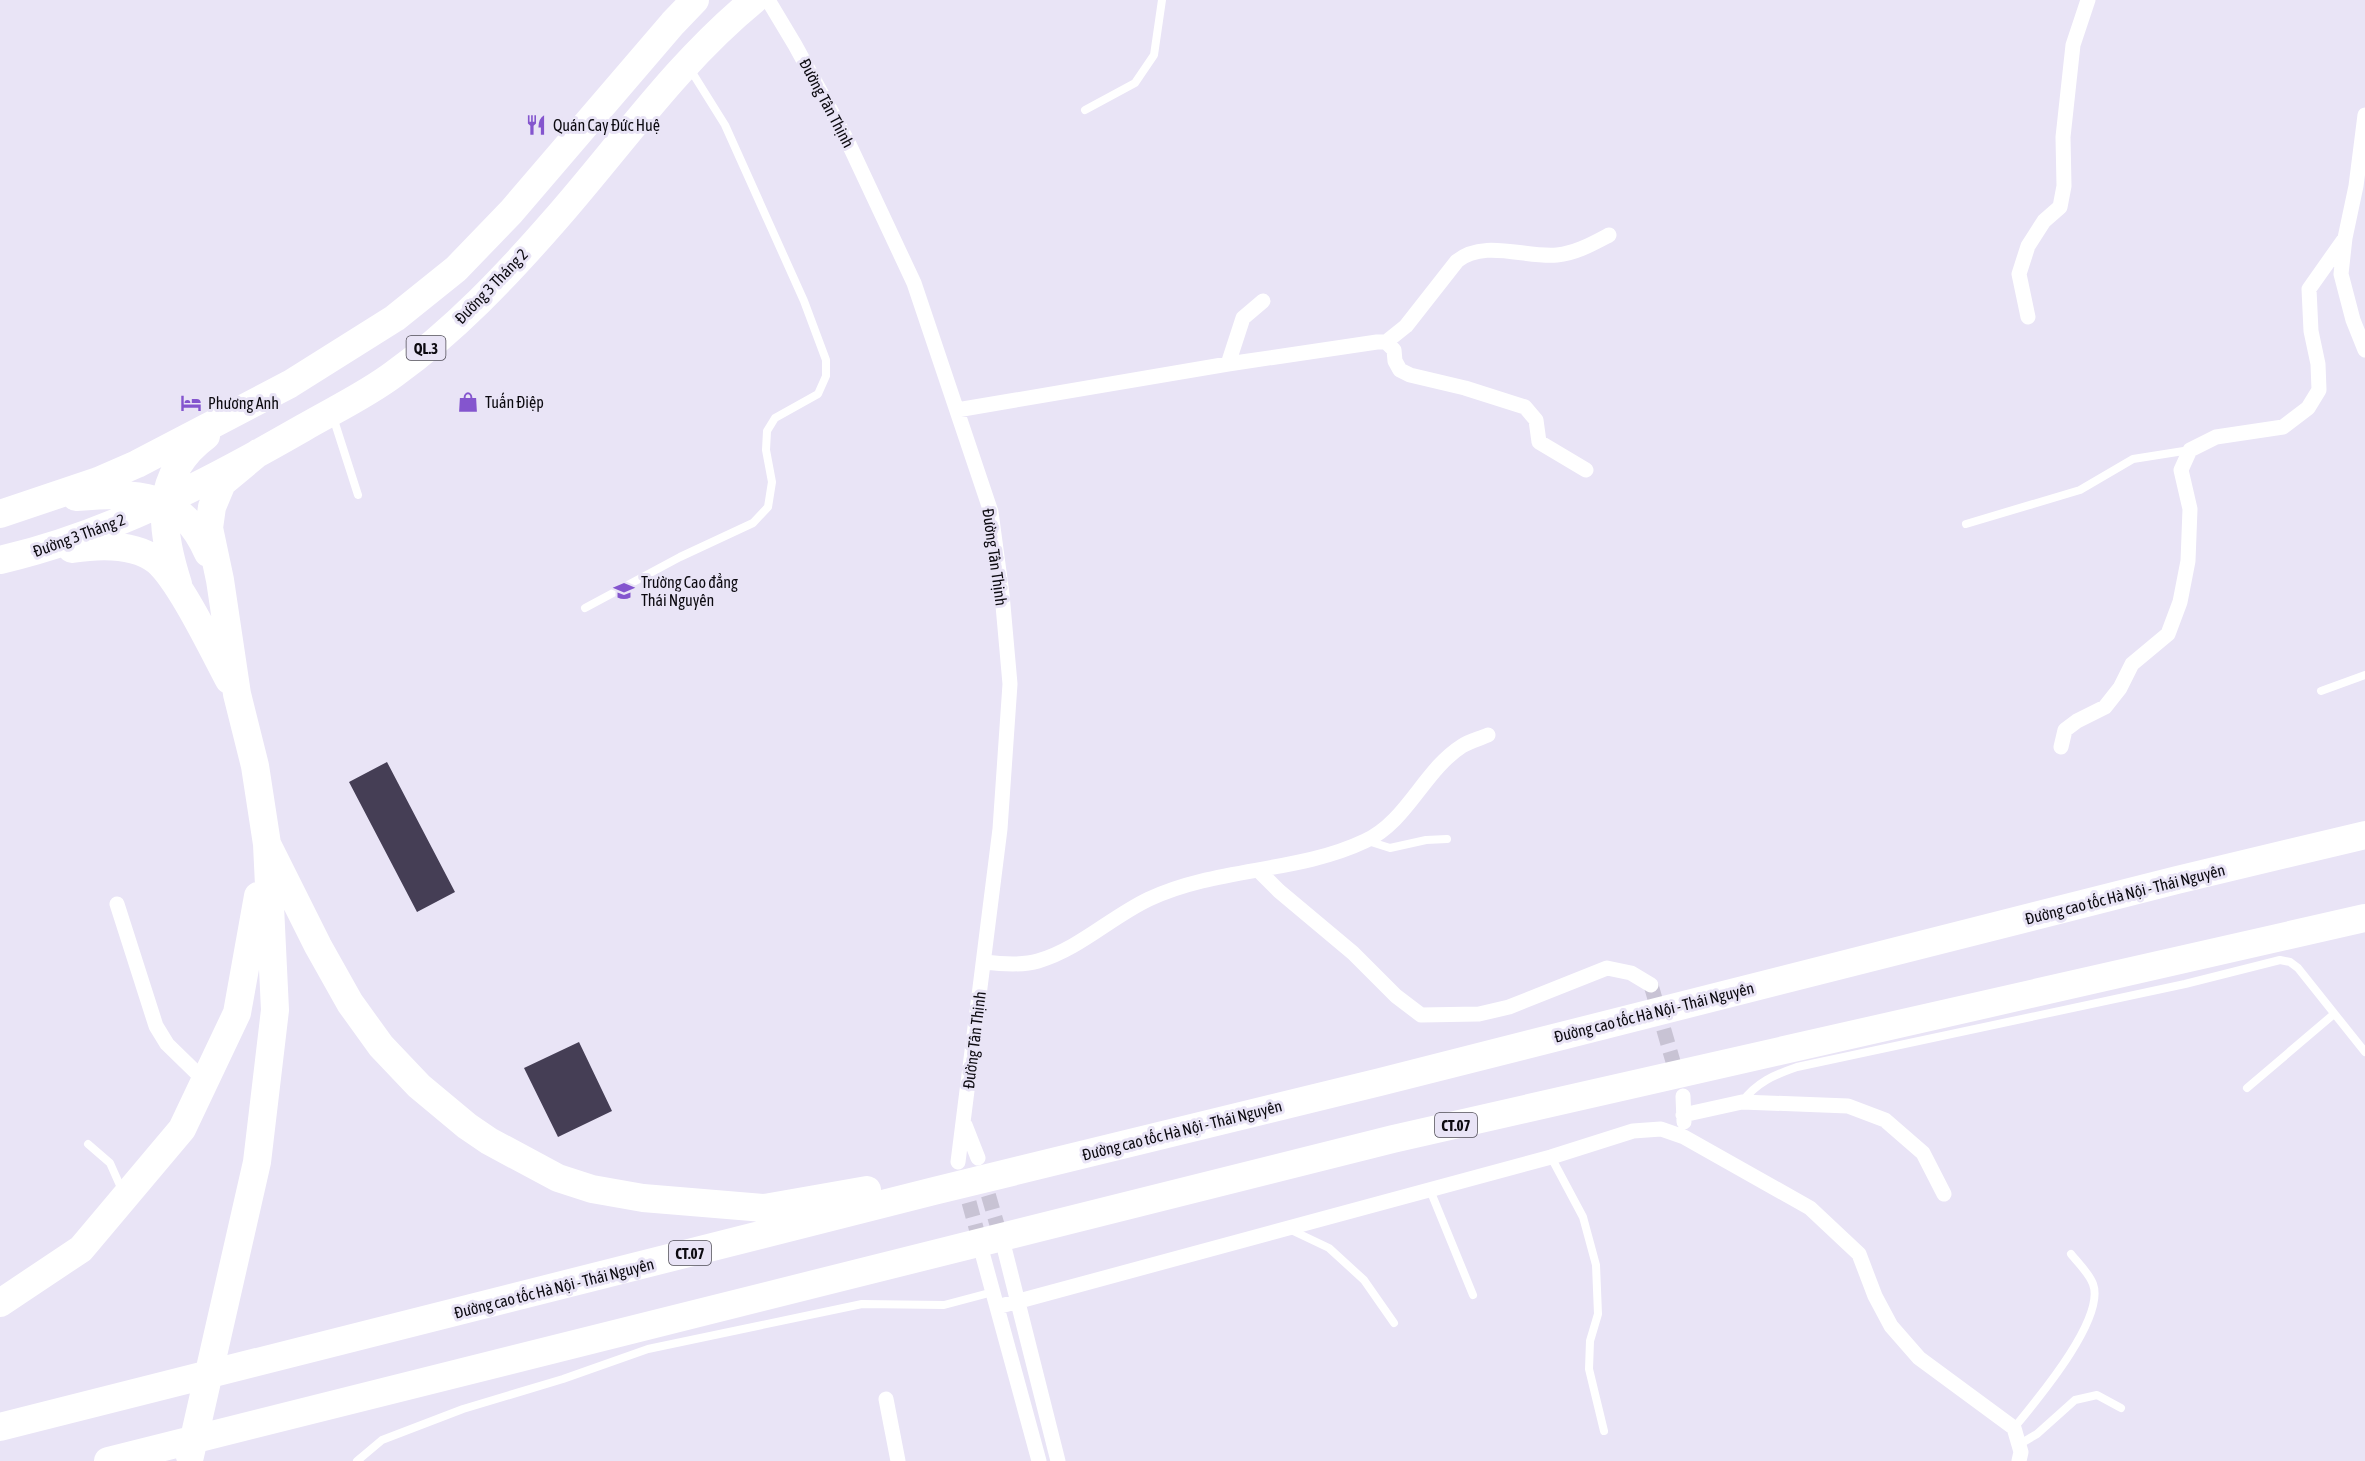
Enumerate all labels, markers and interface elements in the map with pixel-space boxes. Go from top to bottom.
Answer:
street label: Đường Tân Thịnh [795,56,858,151]
restaurant icon: Quán Cay Đức Huệ [524,113,548,137]
place label: Quán Cay Đức Huệ [553,116,660,135]
street label: Đường 3 Tháng 2 [451,245,532,328]
road number: QL.3 [406,336,446,360]
shop icon: Tuấn Điệp [456,390,480,414]
hotel icon: Phương Anh [179,391,203,415]
place label: Tuấn Điệp [485,392,544,412]
place label: Phương Anh [208,394,279,413]
street label: Đường Tân Thịnh [978,507,1011,607]
street label: Đường 3 Tháng 2 [30,510,128,561]
place label: Trường Cao đẳng Thái Nguyên [641,573,738,610]
school or university icon: Trường Cao đẳng Thái Nguyên [612,579,636,603]
street label: Đường cao tốc Hà Nội - Thái Nguyên [2023,859,2227,929]
street label: Đường cao tốc Hà Nội - Thái Nguyên [1552,977,1756,1047]
street label: Đường Tân Thịnh [959,990,990,1090]
street label: Đường cao tốc Hà Nội - Thái Nguyên [1080,1095,1284,1165]
road number: CT.07 [1435,1113,1477,1137]
road number: CT.07 [669,1241,711,1265]
street label: Đường cao tốc Hà Nội - Thái Nguyên [452,1253,656,1323]

